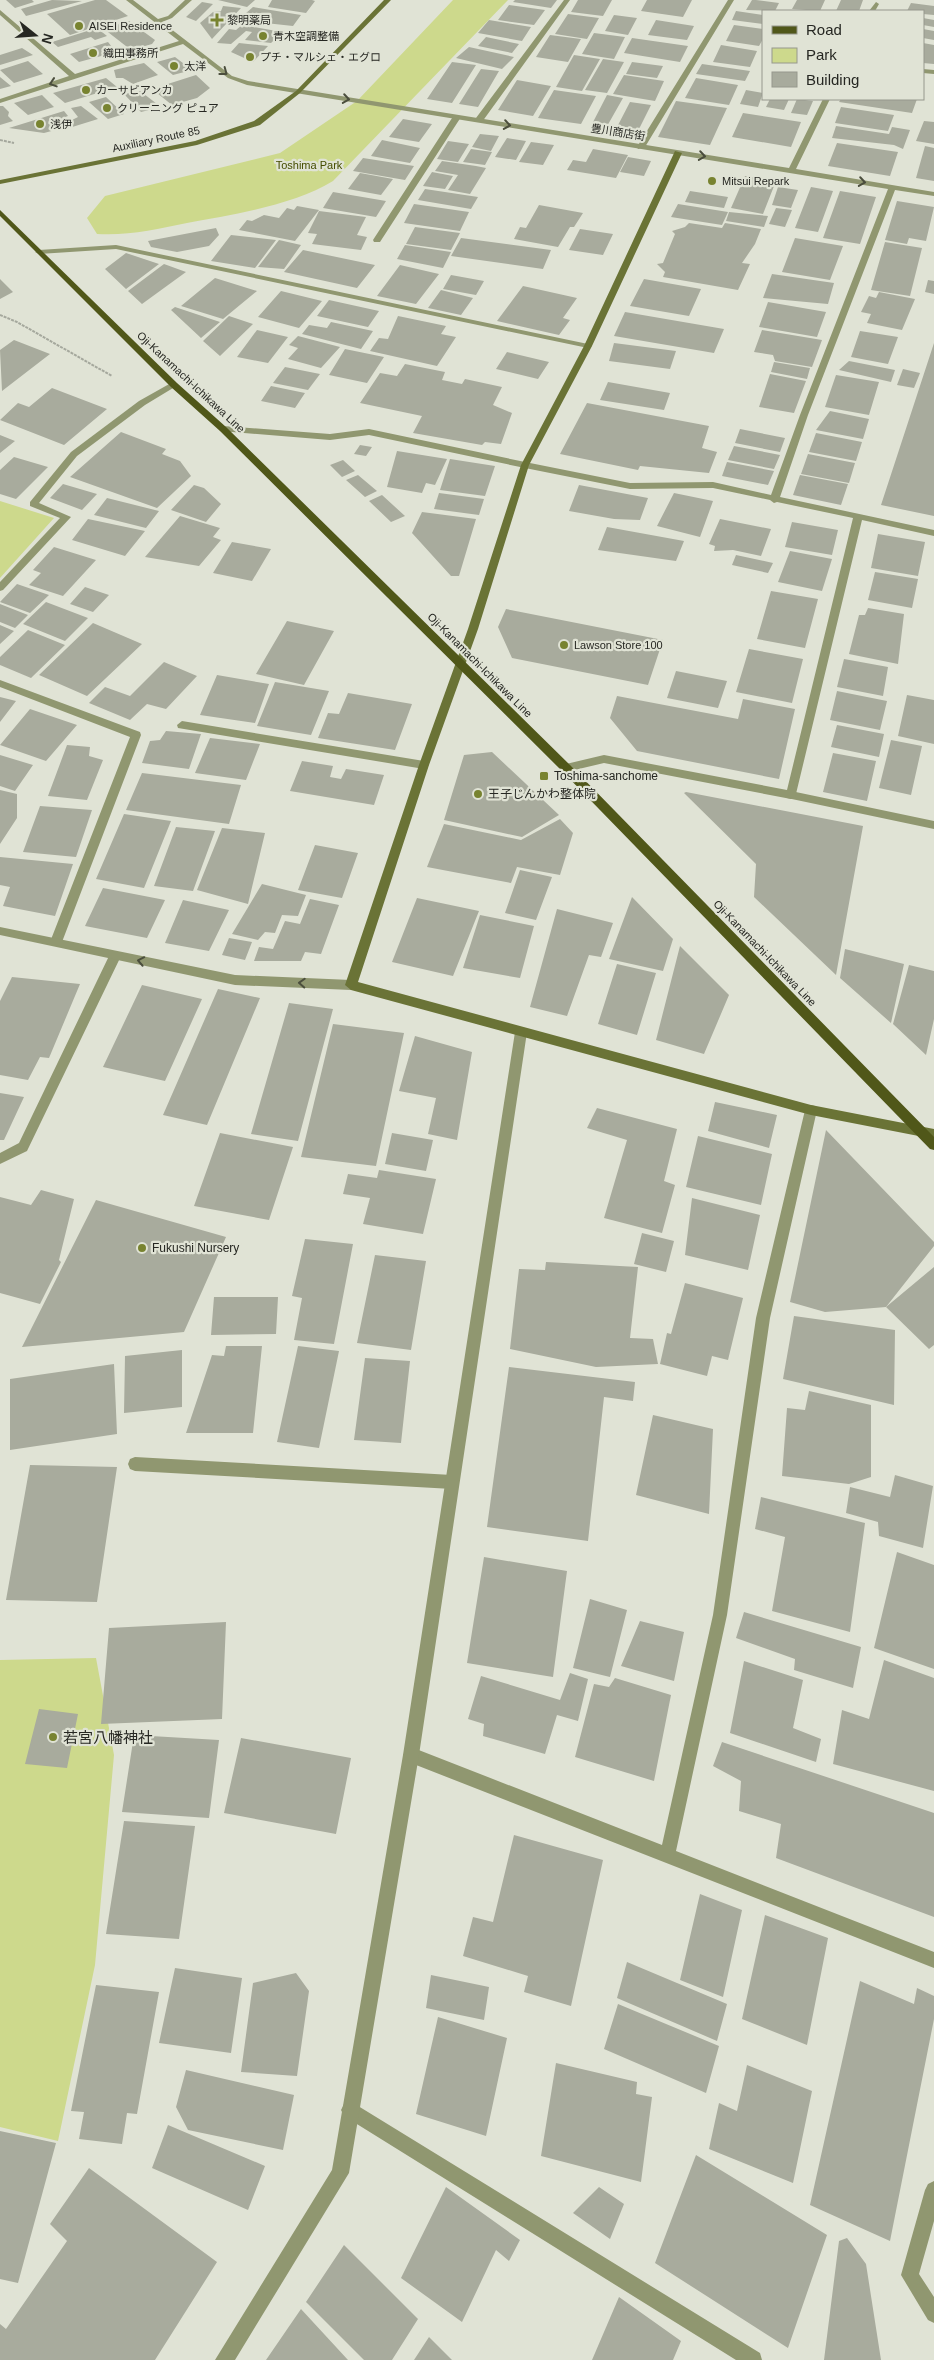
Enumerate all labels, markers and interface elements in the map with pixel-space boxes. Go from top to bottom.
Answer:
north arrow [10,10,60,60]
legend [762,10,924,100]
marker: 黎明薬局 [211,14,223,26]
place label: 黎明薬局 [227,14,271,26]
marker: AISEI Residence [73,20,85,32]
place label: AISEI Residence [89,20,172,32]
text: Road [806,21,842,38]
marker: 青木空調整備 [257,30,269,42]
place label: 青木空調整備 [273,30,339,42]
text: N [38,32,57,46]
text: Park [806,46,837,63]
marker: 織田事務所 [87,47,99,59]
place label: 織田事務所 [103,47,159,59]
marker: プチ・マルシェ・エグロ [244,51,256,63]
place label: プチ・マルシェ・エグロ [260,51,381,63]
marker: 太洋 [168,60,180,72]
place label: 太洋 [184,60,206,72]
one-way arrow [218,67,227,75]
text: Building [806,71,859,88]
one-way arrow [50,77,58,87]
marker: カーサビアンカ [80,84,92,96]
place label: カーサビアンカ [96,84,172,96]
one-way arrow [343,93,351,104]
marker: クリーニング ピュア [101,102,113,114]
place label: クリーニング ピュア [117,102,219,114]
marker: 浅伊 [34,118,46,130]
place label: 浅伊 [50,118,72,130]
one-way arrow [502,119,511,129]
street label: 豊川商店街 [590,122,646,142]
street label: Auxiliary Route 85 [111,124,201,154]
one-way arrow [697,151,706,161]
park label: Toshima Park [276,159,343,171]
marker: Mitsui Repark [706,175,718,187]
place label: Mitsui Repark [722,175,790,187]
one-way arrow [858,177,866,187]
street label: Oji-Kanamachi-Ichikawa Line [135,329,247,435]
street label: Oji-Kanamachi-Ichikawa Line [425,610,535,720]
marker: Lawson Store 100 [558,639,570,651]
place label: Lawson Store 100 [574,639,663,651]
place label: Toshima-sanchome [554,769,658,783]
marker: Toshima-sanchome [538,770,550,782]
place label: 王子じんかわ整体院 [488,787,596,801]
marker: 王子じんかわ整体院 [472,788,484,800]
street label: Oji-Kanamachi-Ichikawa Line [711,898,819,1008]
one-way arrow [137,957,146,967]
one-way arrow [298,978,306,988]
place label: Fukushi Nursery [152,1241,239,1255]
marker: Fukushi Nursery [136,1242,148,1254]
place label: 若宮八幡神社 [63,1729,153,1746]
marker: 若宮八幡神社 [47,1731,59,1743]

